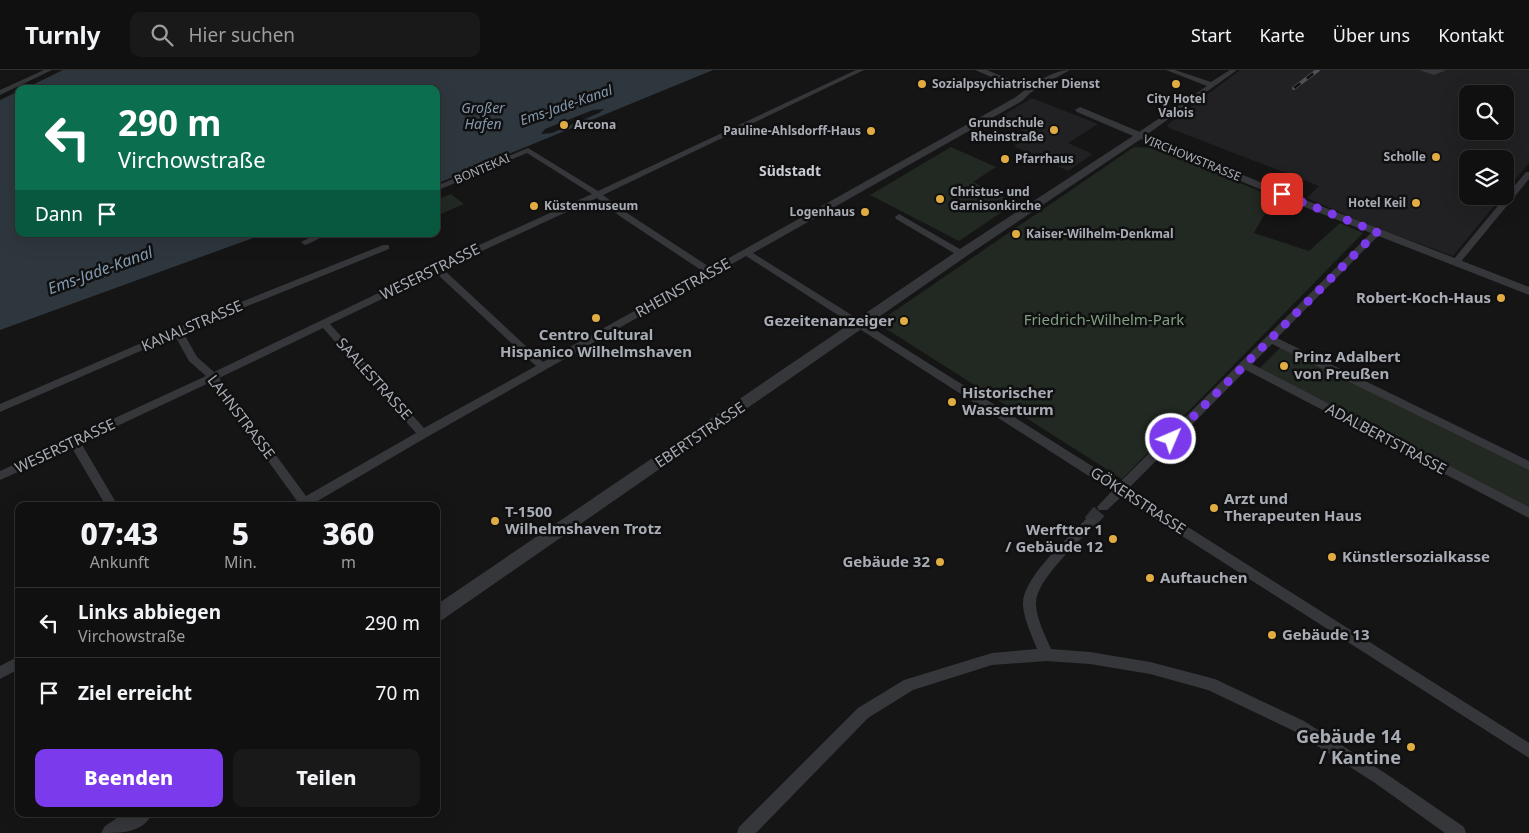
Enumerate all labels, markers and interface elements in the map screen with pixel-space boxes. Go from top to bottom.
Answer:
search box [130,12,480,57]
text: Turnly [25,18,100,51]
icon: search [148,21,176,49]
text: Hier suchen [188,22,295,48]
text: Start [1191,23,1231,47]
text: Karte [1259,23,1305,47]
text: Über uns [1333,23,1410,47]
text: Kontakt [1438,23,1504,47]
place label: Sozialpsychiatrischer Dienst [932,75,1100,92]
marker: Sozialpsychiatrischer Dienst [916,78,928,90]
marker: City Hotel Valois [1170,78,1182,90]
water label: Ems-Jade-Kanal [517,80,615,129]
map controls [1459,85,1514,205]
button: search [1459,85,1514,140]
place label: City Hotel Valois [1146,90,1206,121]
water label: Großer Hafen [461,98,505,133]
text: 290 m [118,99,221,146]
icon: left [35,105,100,170]
place label: Grundschule Rheinstraße [968,114,1044,145]
place label: Arcona [574,116,616,133]
marker: Arcona [558,119,570,131]
place label: Pauline-Ahlsdorff-Haus [723,122,861,139]
marker: Grundschule Rheinstraße [1048,124,1060,136]
marker: Pauline-Ahlsdorff-Haus [865,125,877,137]
street label: VIRCHOWSTRASSE [1141,130,1244,185]
text: Virchowstraße [118,144,266,174]
place label: Scholle [1384,148,1426,165]
street label: BONTEKAI [451,149,512,188]
place label: Pfarrhaus [1015,150,1074,167]
button: layers [1459,150,1514,205]
marker: Scholle [1430,151,1442,163]
marker: Pfarrhaus [999,153,1011,165]
district label: Südstadt [759,161,821,180]
pin [1261,173,1303,215]
icon: arrive [1268,180,1296,208]
place label: Christus- und Garnisonkirche [950,183,1041,214]
marker: Christus- und Garnisonkirche [934,193,946,205]
place label: Hotel Keil [1348,194,1406,211]
place label: Küstenmuseum [544,197,638,214]
marker: Hotel Keil [1410,197,1422,209]
icon: arrive [93,200,121,228]
marker: Küstenmuseum [528,200,540,212]
text: Dann [35,201,83,227]
place label: Logenhaus [789,203,855,220]
marker: Logenhaus [859,206,871,218]
place label: Kaiser-Wilhelm-Denkmal [1026,225,1174,242]
marker: Kaiser-Wilhelm-Denkmal [1010,228,1022,240]
street label: WESERSTRASSE [376,238,483,304]
water label: Ems-Jade-Kanal [44,240,156,299]
street label: RHEINSTRASSE [631,253,734,321]
place label: Robert-Koch-Haus [1356,287,1491,307]
marker: Robert-Koch-Haus [1495,292,1507,304]
street label: KANALSTRASSE [138,295,245,355]
park label: Friedrich-Wilhelm-Park [1024,309,1184,329]
place label: Gezeitenanzeiger [764,310,894,330]
marker: Centro Cultural Hispanico Wilhelmshaven [590,312,602,324]
marker: Gezeitenanzeiger [898,315,910,327]
place label: Centro Cultural Hispanico Wilhelmshaven [500,324,692,361]
street label: SAALESTRASSE [333,333,417,424]
place label: Prinz Adalbert von Preußen [1294,346,1401,383]
marker: Prinz Adalbert von Preußen [1278,360,1290,372]
street label: LAHNSTRASSE [204,370,280,462]
place label: Historischer Wasserturm [962,382,1054,419]
marker: Historischer Wasserturm [946,396,958,408]
street label: EBERTSTRASSE [651,397,748,472]
street label: ADALBERTSTRASSE [1323,398,1450,478]
position arrow [1144,412,1196,464]
street label: WESERSTRASSE [11,413,118,477]
street label: GÖKERSTRASSE [1087,462,1190,538]
place label: Arzt und Therapeuten Haus [1224,488,1362,525]
place label: T-1500 Wilhelmshaven Trotz [505,501,661,538]
marker: Arzt und Therapeuten Haus [1208,502,1220,514]
text: 07:43 [81,513,158,554]
text: 5 [232,513,249,554]
text: 360 [322,513,374,554]
marker: T-1500 Wilhelmshaven Trotz [489,515,501,527]
place label: Werfttor 1 / Gebäude 12 [1005,519,1103,556]
marker: Werfttor 1 / Gebäude 12 [1107,533,1119,545]
place label: Künstlersozialkasse [1342,546,1490,566]
text: Ankunft [90,551,149,573]
text: Min. [224,551,257,573]
text: m [341,551,356,573]
place label: Gebäude 32 [842,551,930,571]
marker: Künstlersozialkasse [1326,551,1338,563]
marker: Gebäude 32 [934,556,946,568]
place label: Auftauchen [1160,567,1247,587]
marker: Auftauchen [1144,572,1156,584]
text: Links abbiegen [78,599,221,625]
icon: left [35,609,63,637]
text: 290 m [365,610,420,636]
place label: Gebäude 13 [1282,624,1370,644]
text: Virchowstraße [78,625,185,647]
marker: Gebäude 13 [1266,629,1278,641]
icon: arrive [35,679,63,707]
text: Ziel erreicht [78,680,192,706]
text: 70 m [376,680,420,706]
place label: Gebäude 14 / Kantine [1296,724,1401,769]
marker: Gebäude 14 / Kantine [1405,741,1417,753]
button: Beenden [35,749,223,807]
button: Teilen [233,749,420,807]

